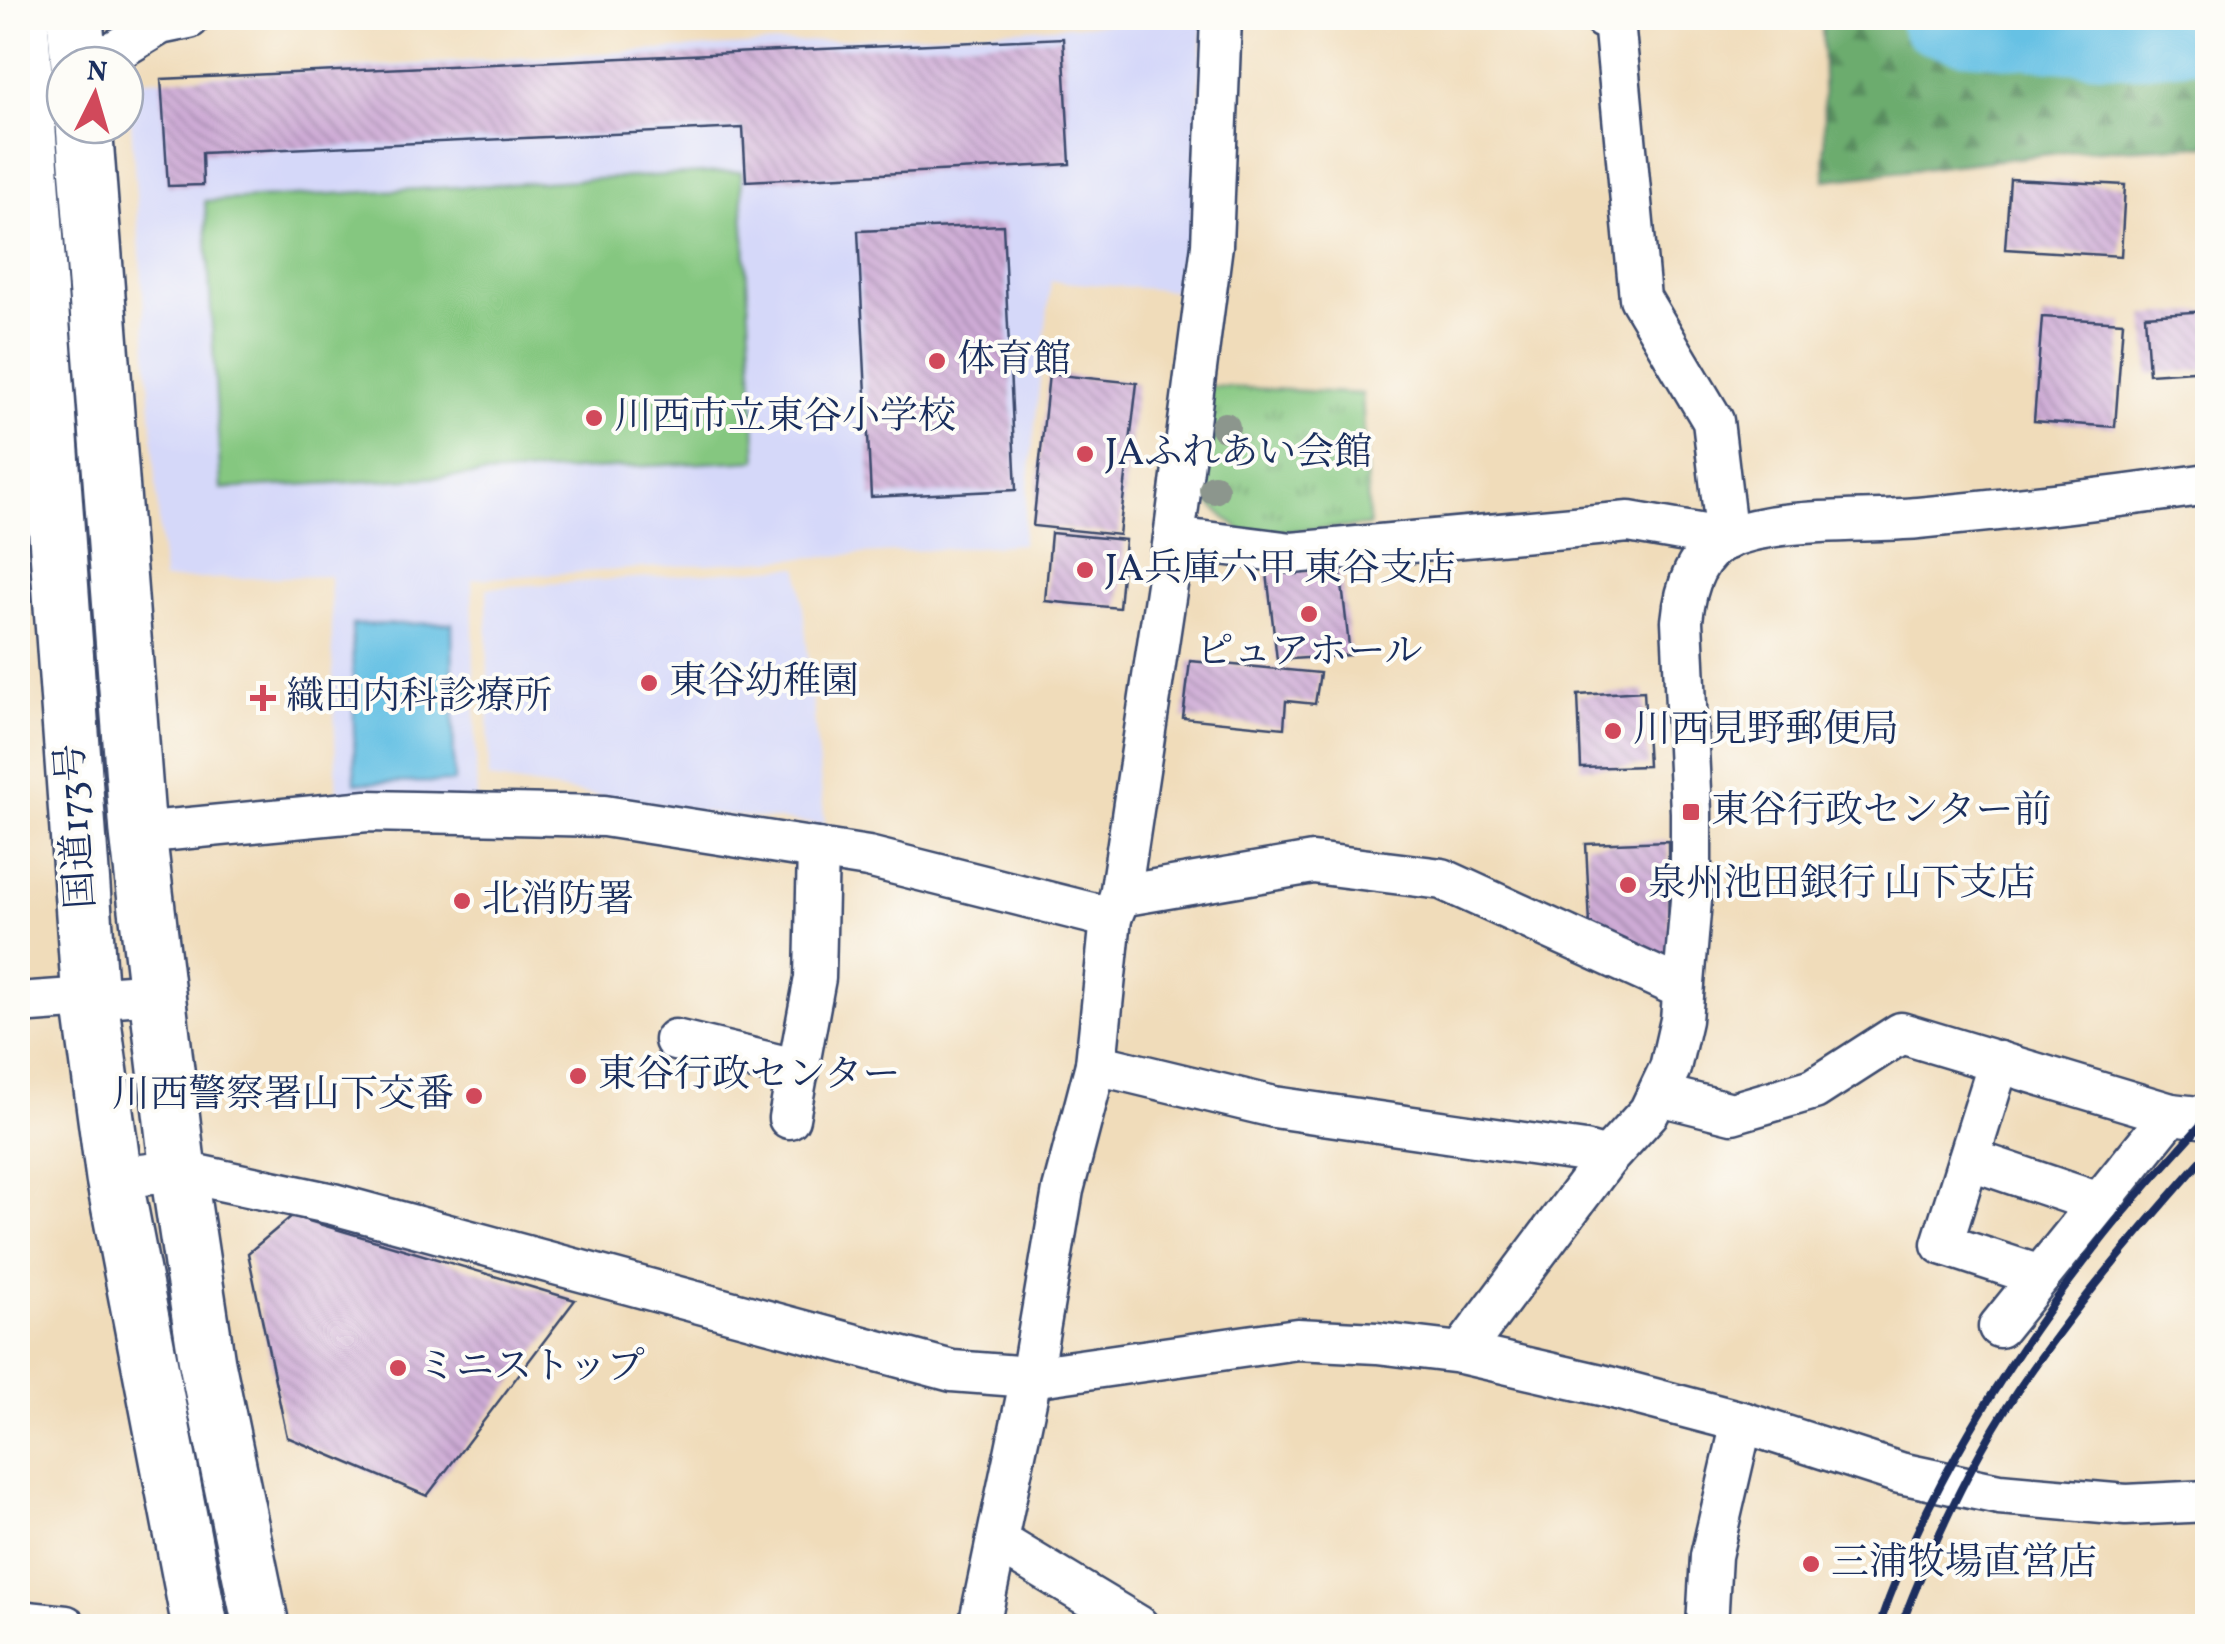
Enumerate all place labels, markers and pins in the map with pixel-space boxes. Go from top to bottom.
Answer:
place label: 体育館 [957,335,1071,388]
marker: 体育館 [926,350,948,372]
place label: 川西市立東谷小学校 [614,392,956,445]
marker: 川西市立東谷小学校 [583,407,605,429]
place label: JAふれあい会館 [1105,428,1372,481]
marker: JAふれあい会館 [1074,443,1096,465]
place label: JA兵庫六甲 東谷支店 [1105,544,1456,597]
marker: JA兵庫六甲 東谷支店 [1074,559,1096,581]
marker: ピュアホール [1298,603,1320,625]
place label: ピュアホール [1195,627,1423,680]
place label: 東谷幼稚園 [669,657,859,710]
place label: 織田内科診療所 [286,672,552,725]
marker: 東谷幼稚園 [638,672,660,694]
marker: 織田内科診療所 [250,685,276,711]
place label: 川西見野郵便局 [1633,705,1899,758]
marker: 川西見野郵便局 [1602,720,1624,742]
place label: 東谷行政センター前 [1711,786,2051,839]
marker: 東谷行政センター前 [1680,801,1702,823]
place label: 泉州池田銀行 山下支店 [1648,859,2036,912]
marker: 泉州池田銀行 山下支店 [1617,874,1639,896]
place label: 北消防署 [482,875,634,928]
marker: 北消防署 [451,890,473,912]
place label: 東谷行政センター [598,1050,900,1103]
marker: 東谷行政センター [567,1065,589,1087]
place label: 川西警察署山下交番 [112,1070,454,1123]
marker: 川西警察署山下交番 [463,1085,485,1107]
place label: ミニストップ [418,1342,645,1395]
marker: ミニストップ [387,1357,409,1379]
place label: 三浦牧場直営店 [1831,1538,2097,1591]
marker: 三浦牧場直営店 [1800,1553,1822,1575]

